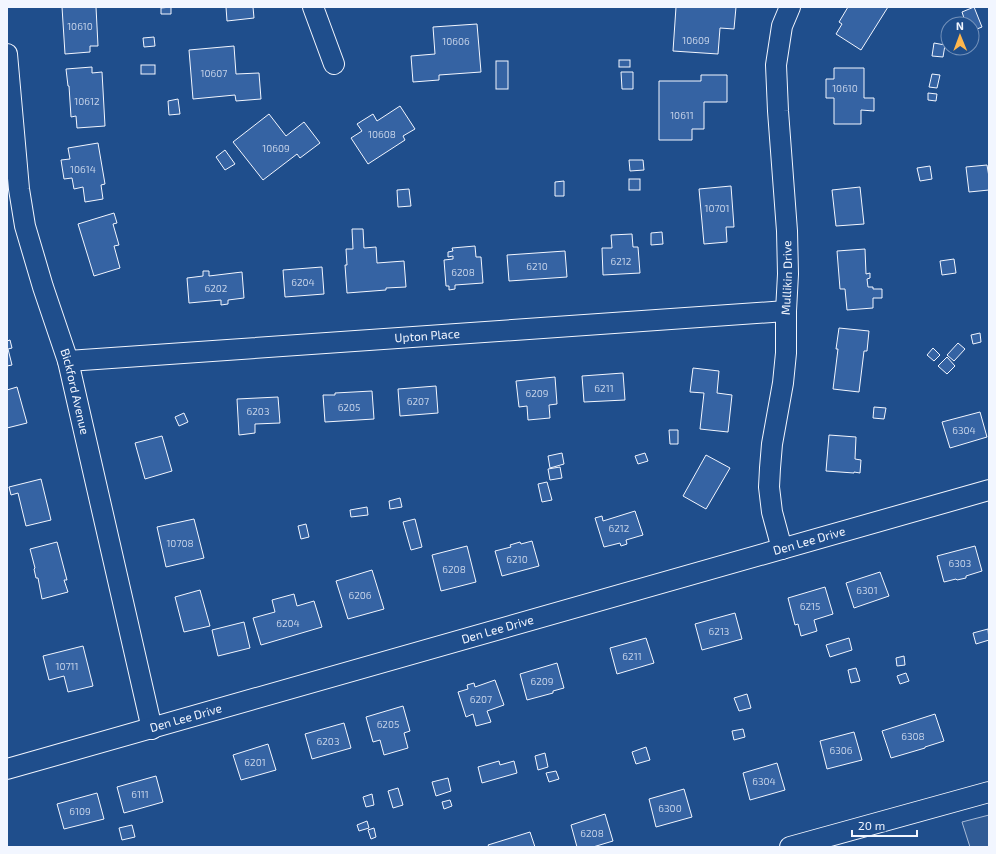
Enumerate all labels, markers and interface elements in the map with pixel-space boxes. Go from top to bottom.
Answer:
north arrow [940,16,980,56]
text: N [956,19,964,32]
house number: 10610 [67,20,93,32]
house number: 10609 [682,34,710,46]
house number: 10606 [442,35,470,47]
house number: 10607 [201,67,227,79]
house number: 10610 [832,82,858,94]
house number: 10612 [74,95,100,107]
house number: 10611 [670,109,694,121]
house number: 10608 [368,128,396,140]
house number: 10609 [262,142,290,154]
house number: 10614 [70,163,96,175]
house number: 10701 [704,202,730,214]
street label: Mullikin Drive [778,240,794,315]
house number: 6212 [611,255,632,267]
house number: 6210 [526,260,548,272]
house number: 6208 [451,266,475,278]
house number: 6204 [291,276,315,288]
house number: 6202 [205,282,228,294]
street label: Upton Place [394,326,460,344]
street label: Bickford Avenue [58,346,93,436]
house number: 6211 [594,382,614,394]
house number: 6209 [525,387,549,399]
house number: 6207 [407,395,429,407]
house number: 6205 [338,401,360,413]
house number: 6203 [247,405,269,417]
house number: 6304 [952,424,976,436]
house number: 6212 [609,522,630,534]
street label: Den Lee Drive [771,523,847,557]
house number: 10708 [166,537,194,549]
house number: 6210 [506,553,528,565]
house number: 6303 [949,557,971,569]
house number: 6208 [442,563,466,575]
house number: 6301 [856,584,878,596]
house number: 6206 [348,589,372,601]
house number: 6215 [800,600,820,612]
street label: Den Lee Drive [460,612,535,646]
house number: 6204 [276,617,300,629]
house number: 6213 [709,625,729,637]
house number: 6211 [622,650,642,662]
house number: 10711 [55,660,79,672]
house number: 6209 [530,675,554,687]
house number: 6207 [470,693,492,705]
street label: Den Lee Drive [148,700,223,734]
house number: 6205 [377,718,399,730]
house number: 6308 [901,730,925,742]
house number: 6203 [317,735,339,747]
house number: 6306 [829,744,853,756]
house number: 6201 [244,756,266,768]
house number: 6304 [752,775,776,787]
house number: 6111 [131,788,149,800]
house number: 6300 [658,802,682,814]
house number: 6109 [69,805,91,817]
scale bar [852,812,917,838]
text: 20 m [858,818,885,832]
house number: 6208 [580,827,604,839]

